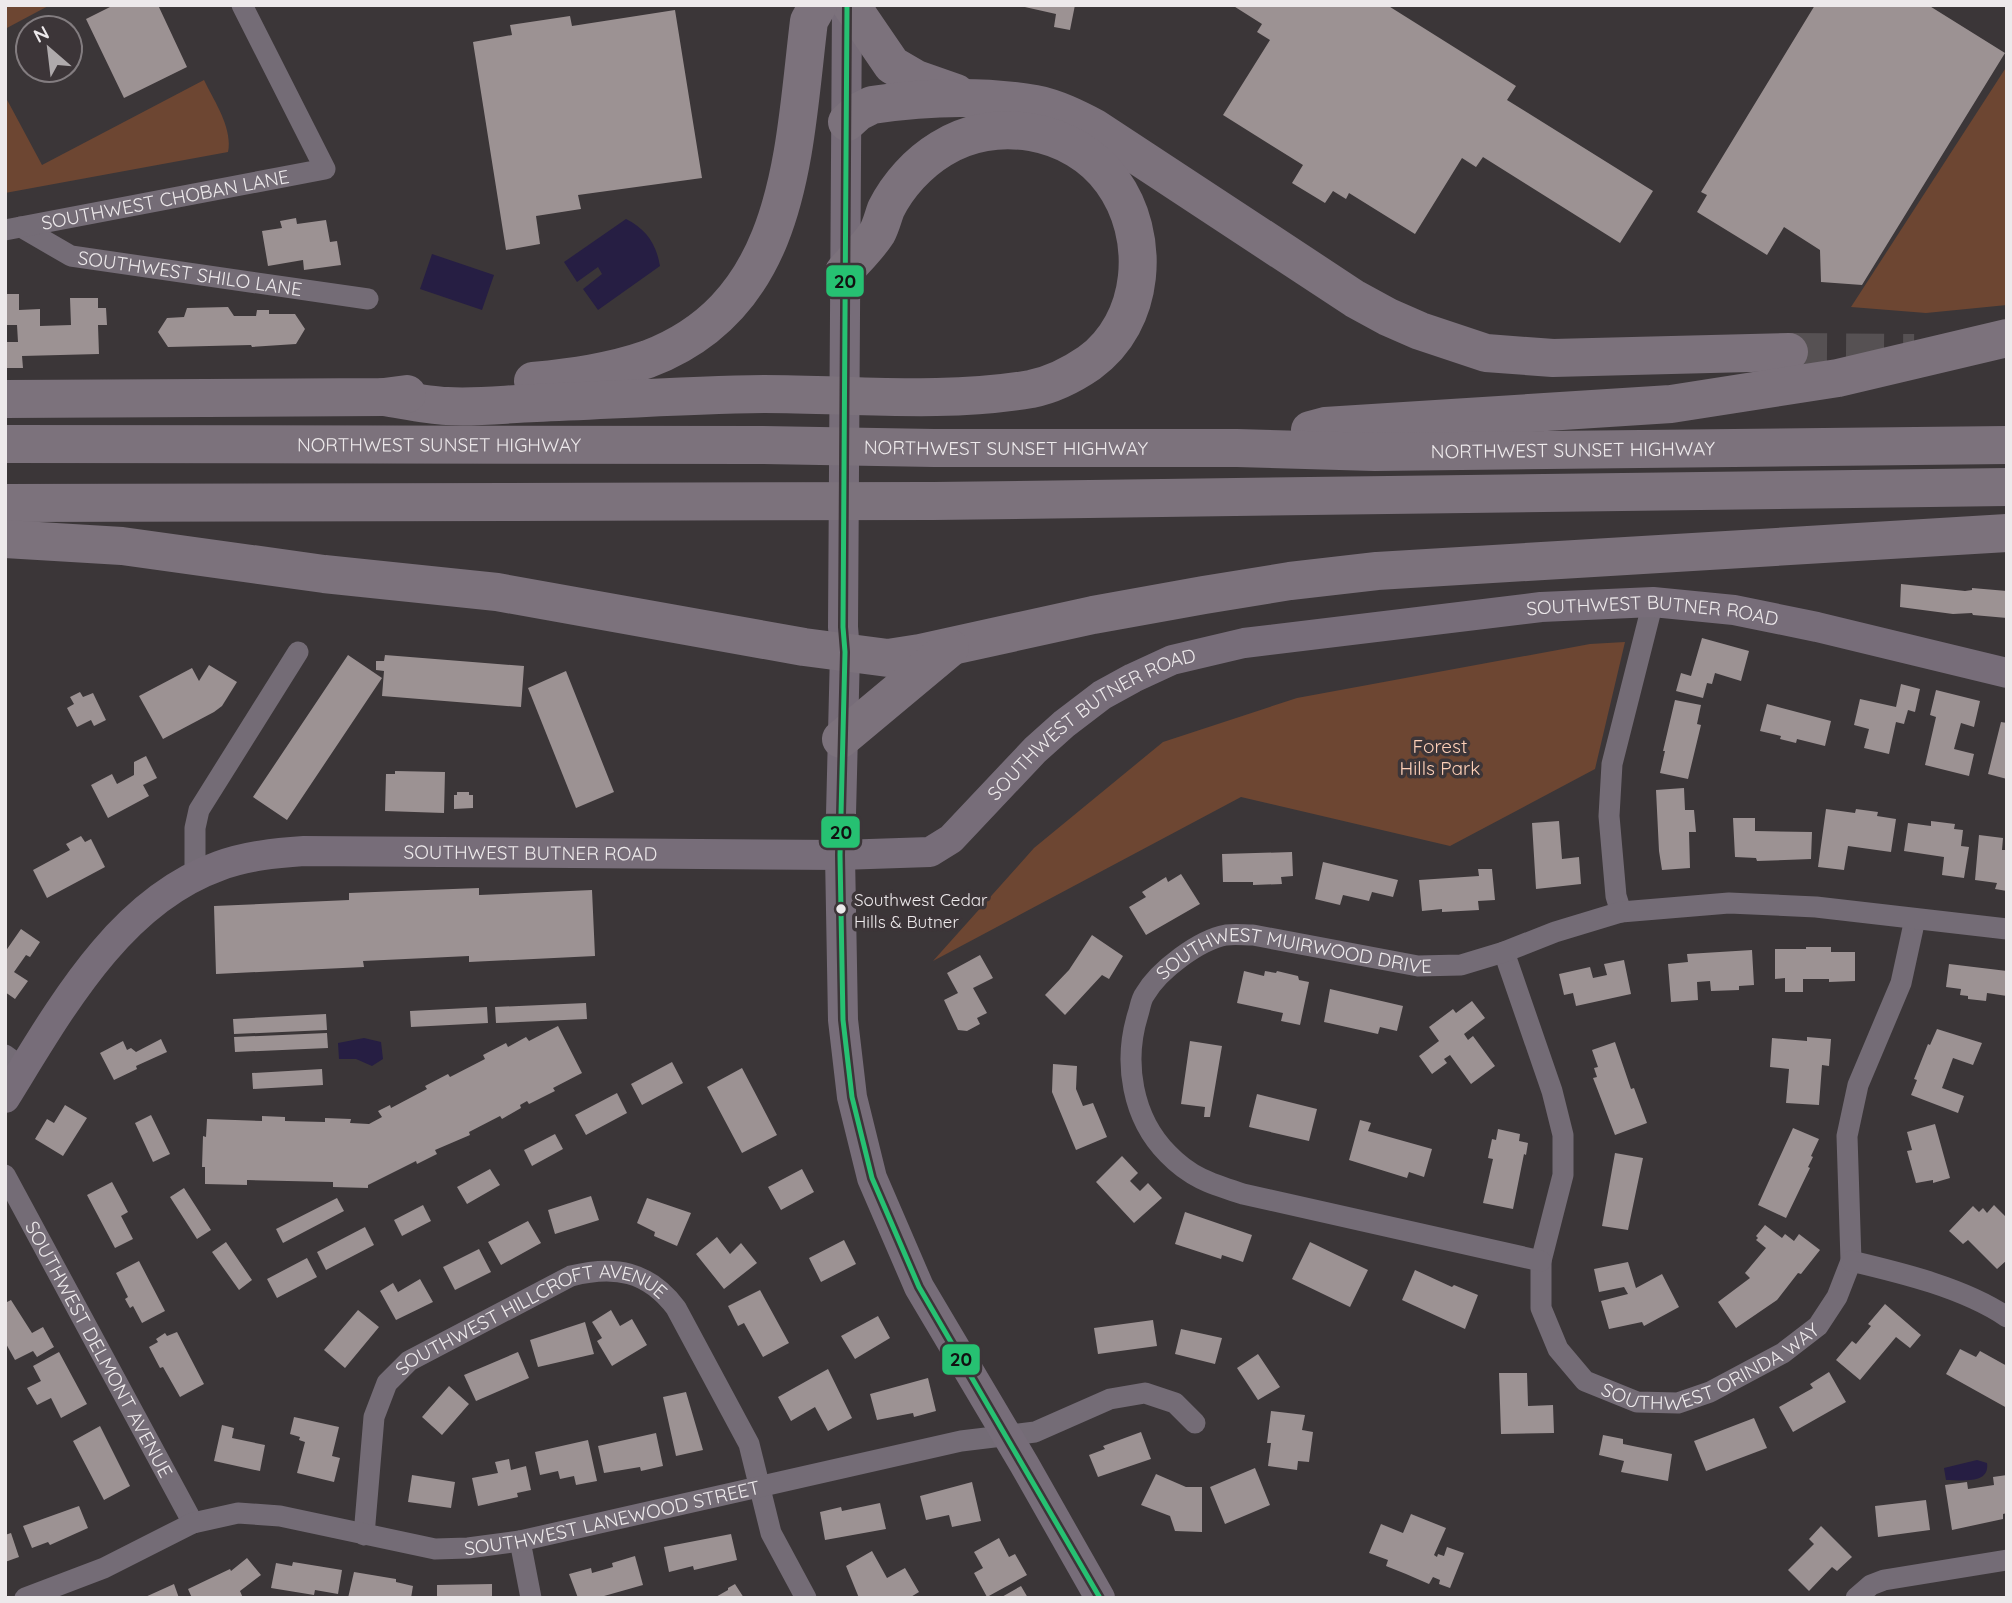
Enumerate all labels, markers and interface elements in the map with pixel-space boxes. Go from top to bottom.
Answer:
north arrow [14,14,84,84]
text: N [29,20,53,48]
street label: SOUTHWEST CHOBAN LANE [39,164,291,235]
street label: SOUTHWEST SHILO LANE [76,245,304,301]
line badge: 20 [825,264,865,298]
text: 20 [834,269,856,293]
street label: NORTHWEST SUNSET HIGHWAY [297,432,581,457]
street label: NORTHWEST SUNSET HIGHWAY [864,435,1148,460]
street label: NORTHWEST SUNSET HIGHWAY [1431,436,1716,463]
street label: SOUTHWEST BUTNER ROAD [1525,590,1781,631]
street label: SOUTHWEST BUTNER ROAD [982,643,1198,805]
park label: Forest Hills Park [1400,734,1480,780]
line badge: 20 [820,815,861,849]
text: 20 [830,820,852,844]
street label: SOUTHWEST BUTNER ROAD [404,840,657,866]
place label: Southwest Cedar Hills & Butner [854,889,988,932]
marker: Southwest Cedar Hills & Butner [834,902,848,916]
street label: SOUTHWEST MUIRWOOD DRIVE [1151,922,1432,985]
street label: SOUTHWEST DELMONT AVENUE [20,1217,178,1482]
street label: SOUTHWEST HILLCROFT AVENUE [390,1259,672,1380]
street label: SOUTHWEST ORINDA WAY [1598,1317,1824,1415]
line badge: 20 [941,1343,981,1376]
text: 20 [950,1347,972,1371]
street label: SOUTHWEST LANEWOOD STREET [463,1475,762,1560]

